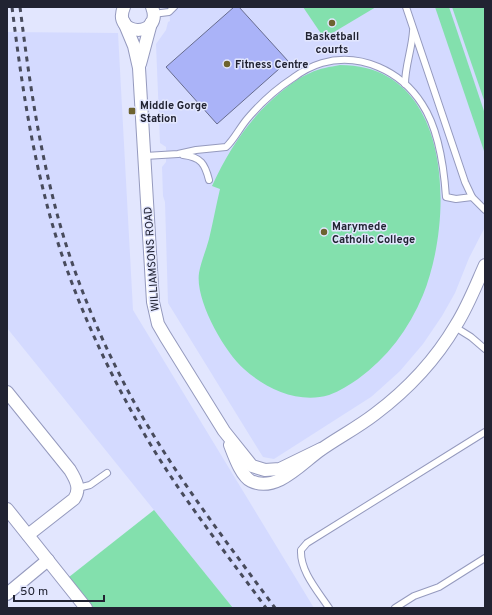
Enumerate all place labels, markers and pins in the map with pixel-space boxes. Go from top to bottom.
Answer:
marker: Basketball courts [327,18,337,28]
place label: Basketball courts [305,30,359,57]
place label: Fitness Centre [235,58,308,72]
marker: Fitness Centre [222,59,232,69]
place label: Middle Gorge Station [140,99,207,126]
marker: Middle Gorge Station [127,106,137,116]
place label: Marymede Catholic College [332,220,415,247]
marker: Marymede Catholic College [319,227,329,237]

